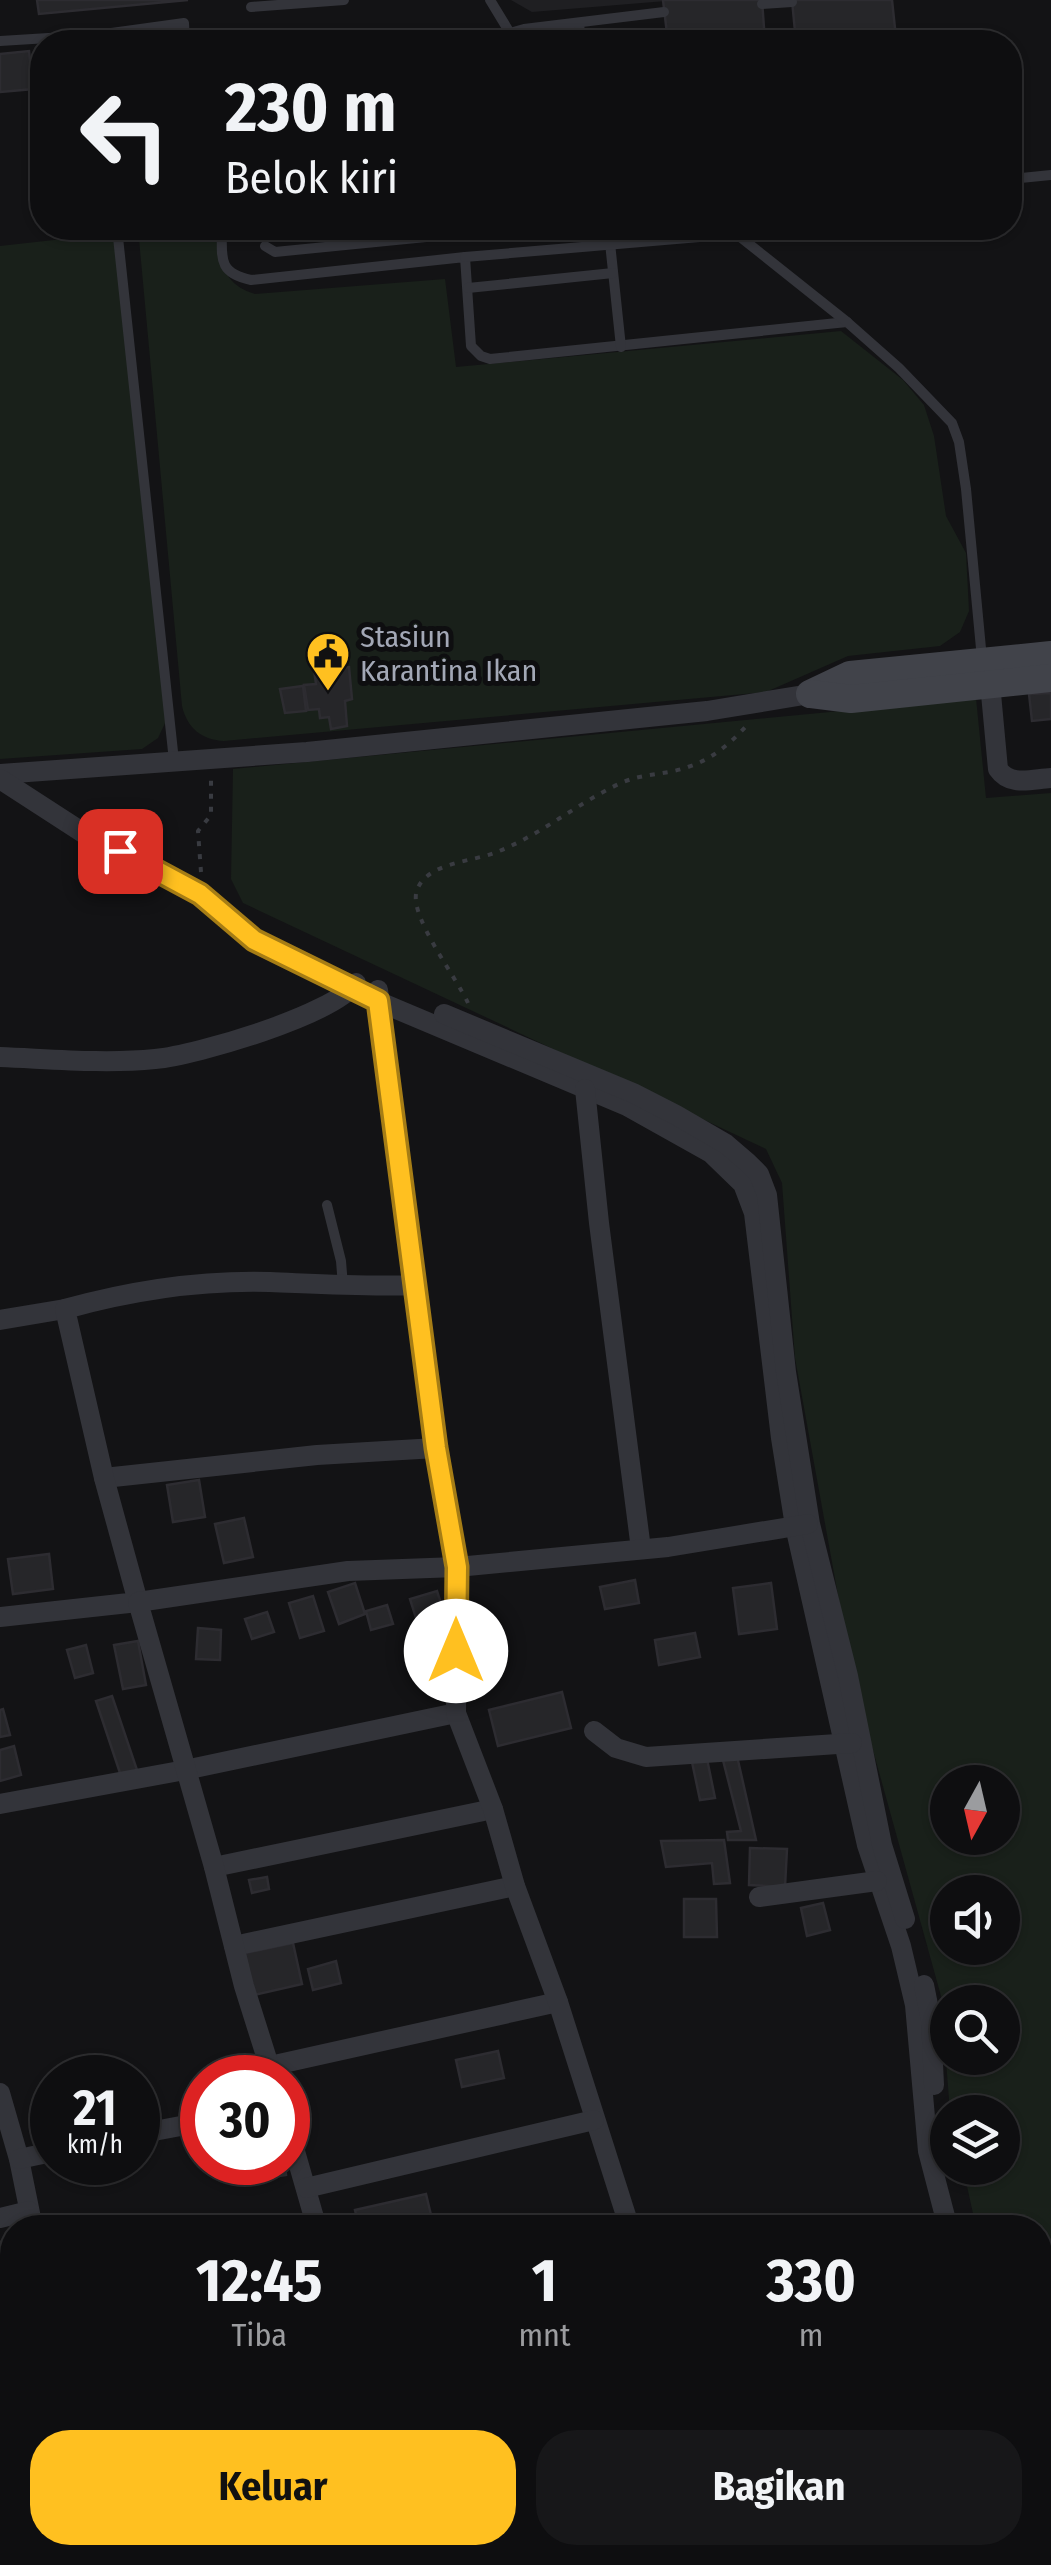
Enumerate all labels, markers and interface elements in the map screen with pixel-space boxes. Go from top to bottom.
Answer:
text: 230 m [225,66,397,150]
icon: left [60,70,190,200]
text: Belok kiri [225,151,398,205]
place label: Stasiun Karantina Ikan [360,619,537,689]
public building icon: Stasiun Karantina Ikan [305,631,351,692]
pin [78,809,163,894]
icon: arrive [93,824,148,879]
position arrow [404,1599,508,1703]
north arrow [930,1765,1020,1855]
map controls [930,1765,1020,2185]
button: sound [930,1875,1020,1965]
button: search [930,1985,1020,2075]
speed limit sign: 30 [180,2055,310,2185]
text: 21 [73,2078,117,2138]
button: layers [930,2095,1020,2185]
text: km/h [67,2130,123,2160]
text: 12:45 [196,2245,322,2317]
text: 1 [532,2245,557,2317]
text: 330 [766,2245,856,2317]
text: Tiba [232,2316,287,2354]
text: mnt [518,2316,570,2354]
text: m [799,2316,823,2354]
button: Keluar [30,2430,516,2545]
button: Bagikan [536,2430,1022,2545]

